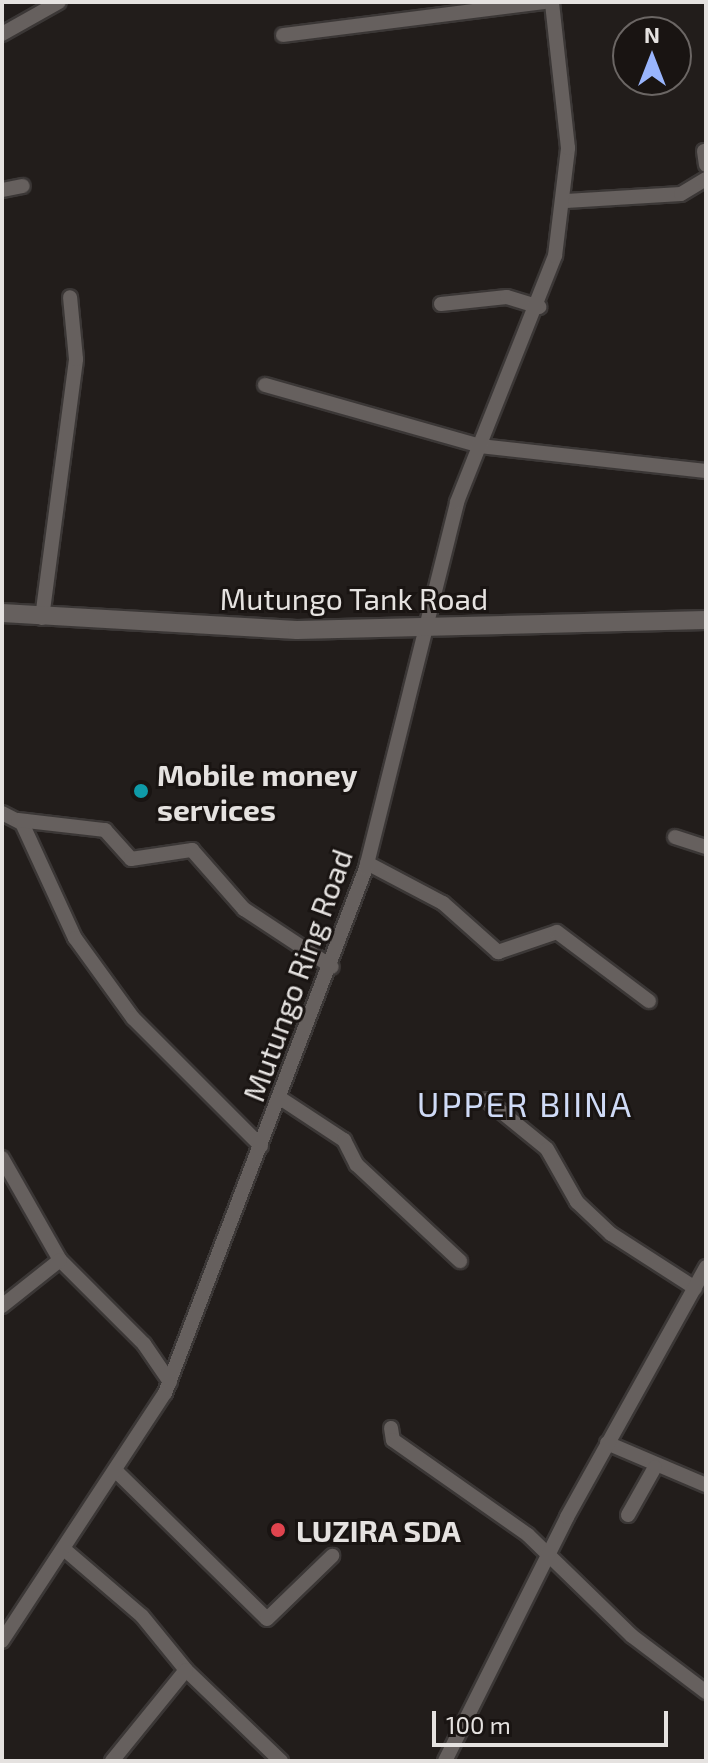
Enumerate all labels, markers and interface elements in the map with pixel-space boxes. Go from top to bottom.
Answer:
north arrow [612,16,692,96]
text: N [644,21,660,47]
street label: Mutungo Tank Road [219,580,489,616]
place label: Mobile money services [157,756,357,826]
marker: Mobile money services [132,782,150,800]
street label: Mutungo Ring Road [235,844,359,1106]
district label: UPPER BIINA [417,1084,633,1124]
place label: LUZIRA SDA [296,1512,462,1548]
marker: LUZIRA SDA [267,1519,289,1541]
scale bar [436,1695,672,1745]
text: 100 m [446,1710,511,1739]

